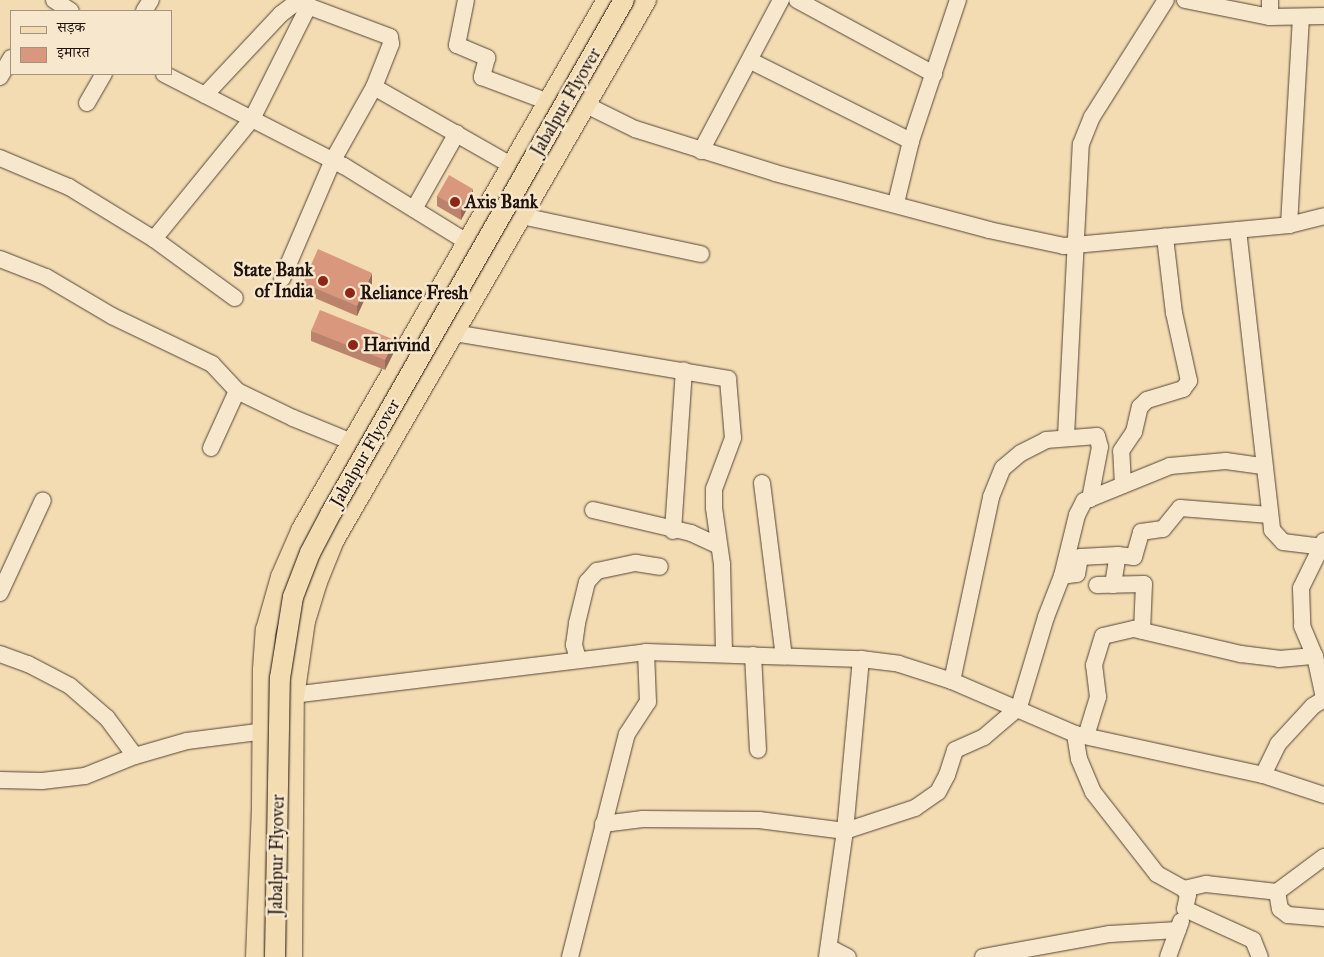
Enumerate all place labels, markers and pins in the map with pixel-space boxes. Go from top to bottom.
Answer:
place label: Axis Bank [465,191,538,213]
marker: Axis Bank [449,196,461,208]
place label: State Bank of India [233,260,313,302]
marker: State Bank of India [317,275,329,287]
place label: Reliance Fresh [360,282,468,304]
marker: Reliance Fresh [344,287,356,299]
place label: Harivind [363,334,430,356]
marker: Harivind [347,339,359,351]

